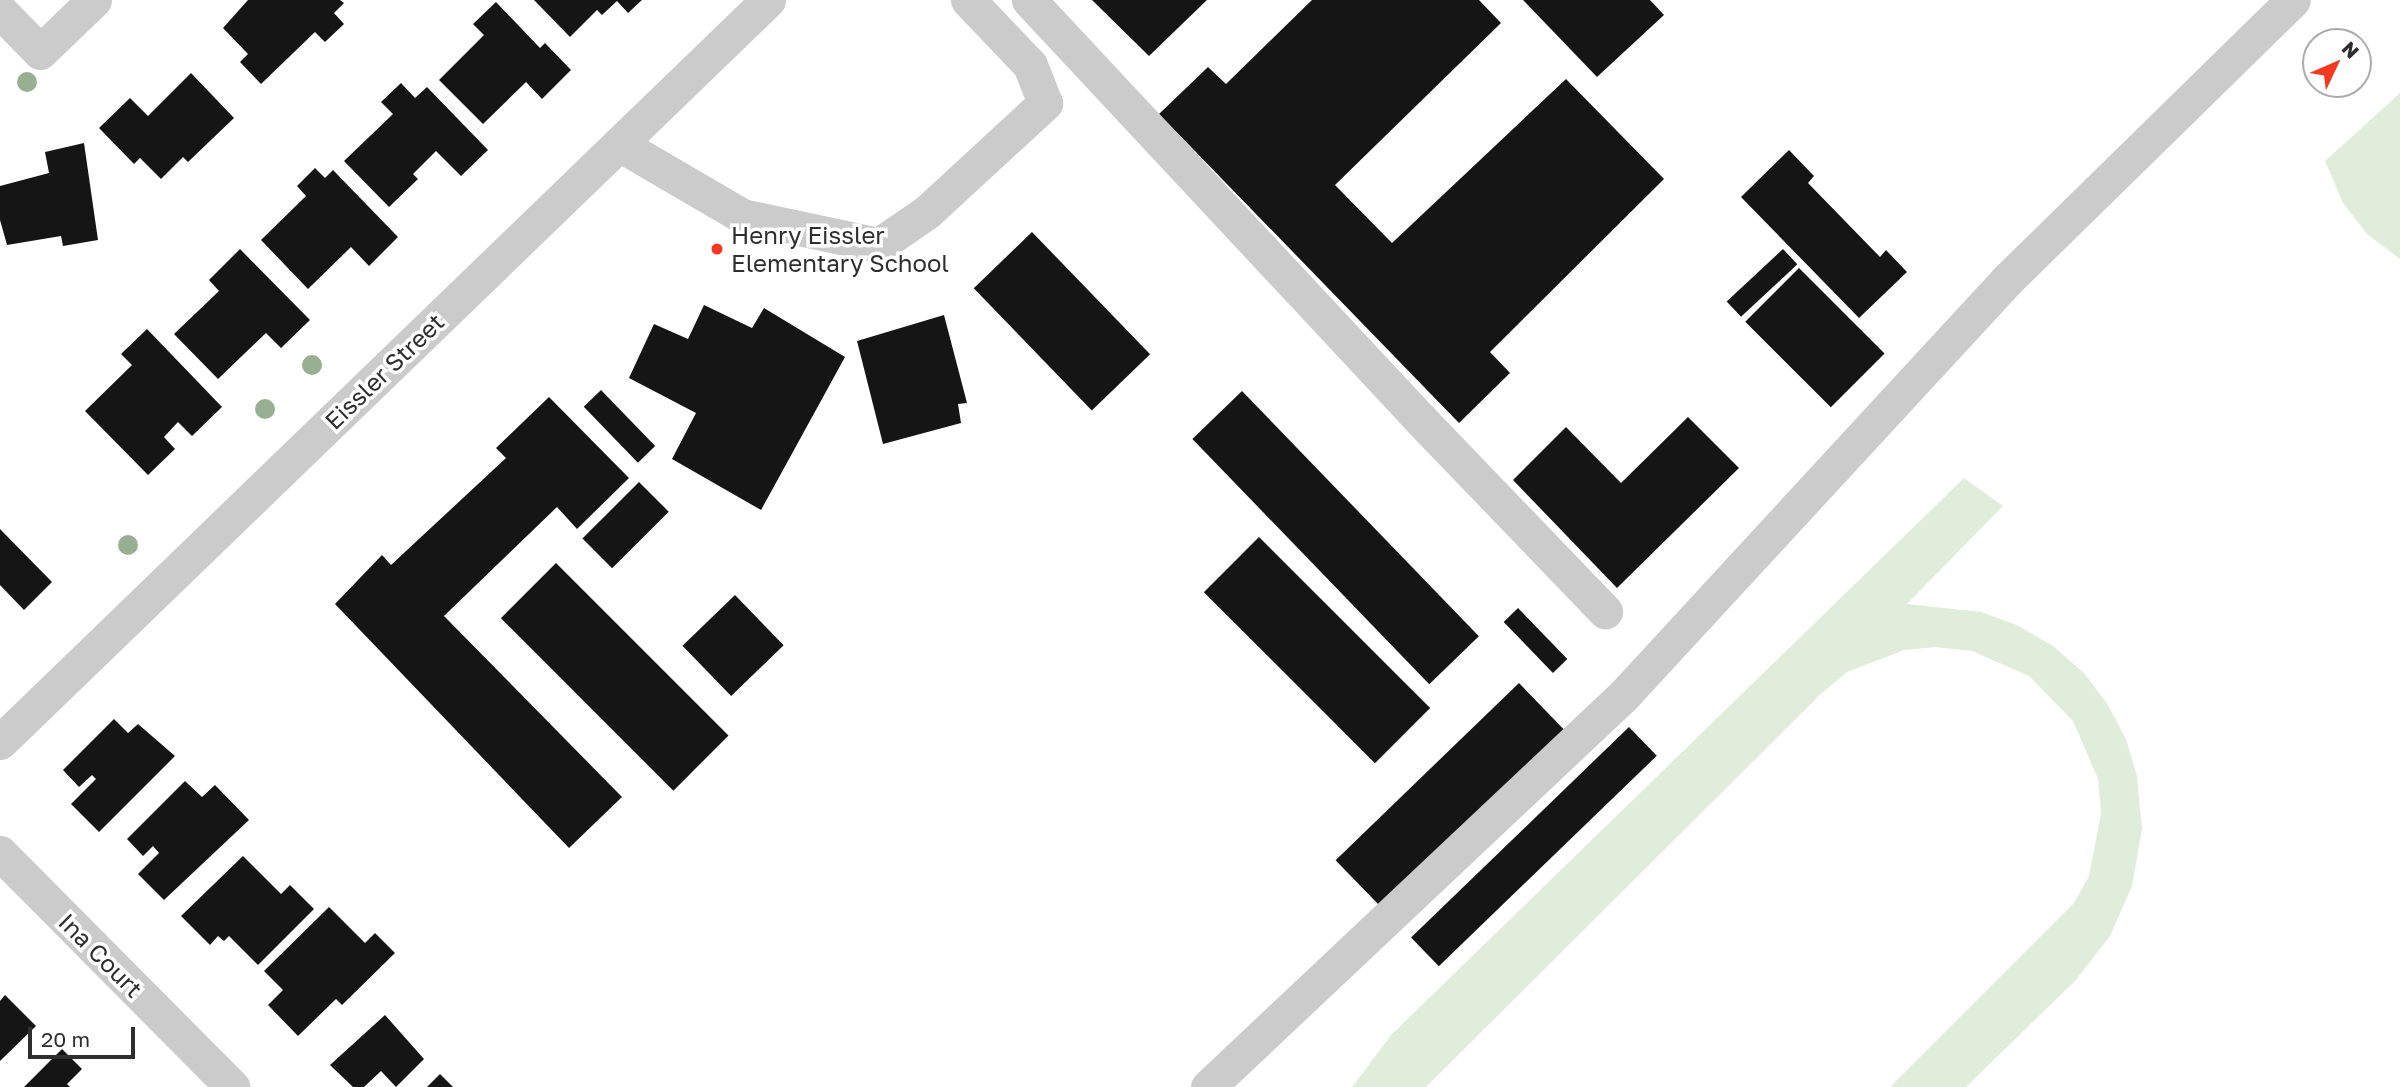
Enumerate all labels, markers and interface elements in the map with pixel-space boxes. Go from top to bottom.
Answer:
north arrow [2302,28,2372,98]
text: N [2338,36,2364,63]
place label: Henry Eissler Elementary School [731,221,949,277]
marker: Henry Eissler Elementary School [709,241,725,257]
street label: Eissler Street [319,307,449,435]
street label: Ina Court [53,907,149,1003]
scale bar [32,1014,138,1058]
text: 20 m [41,1026,90,1052]

